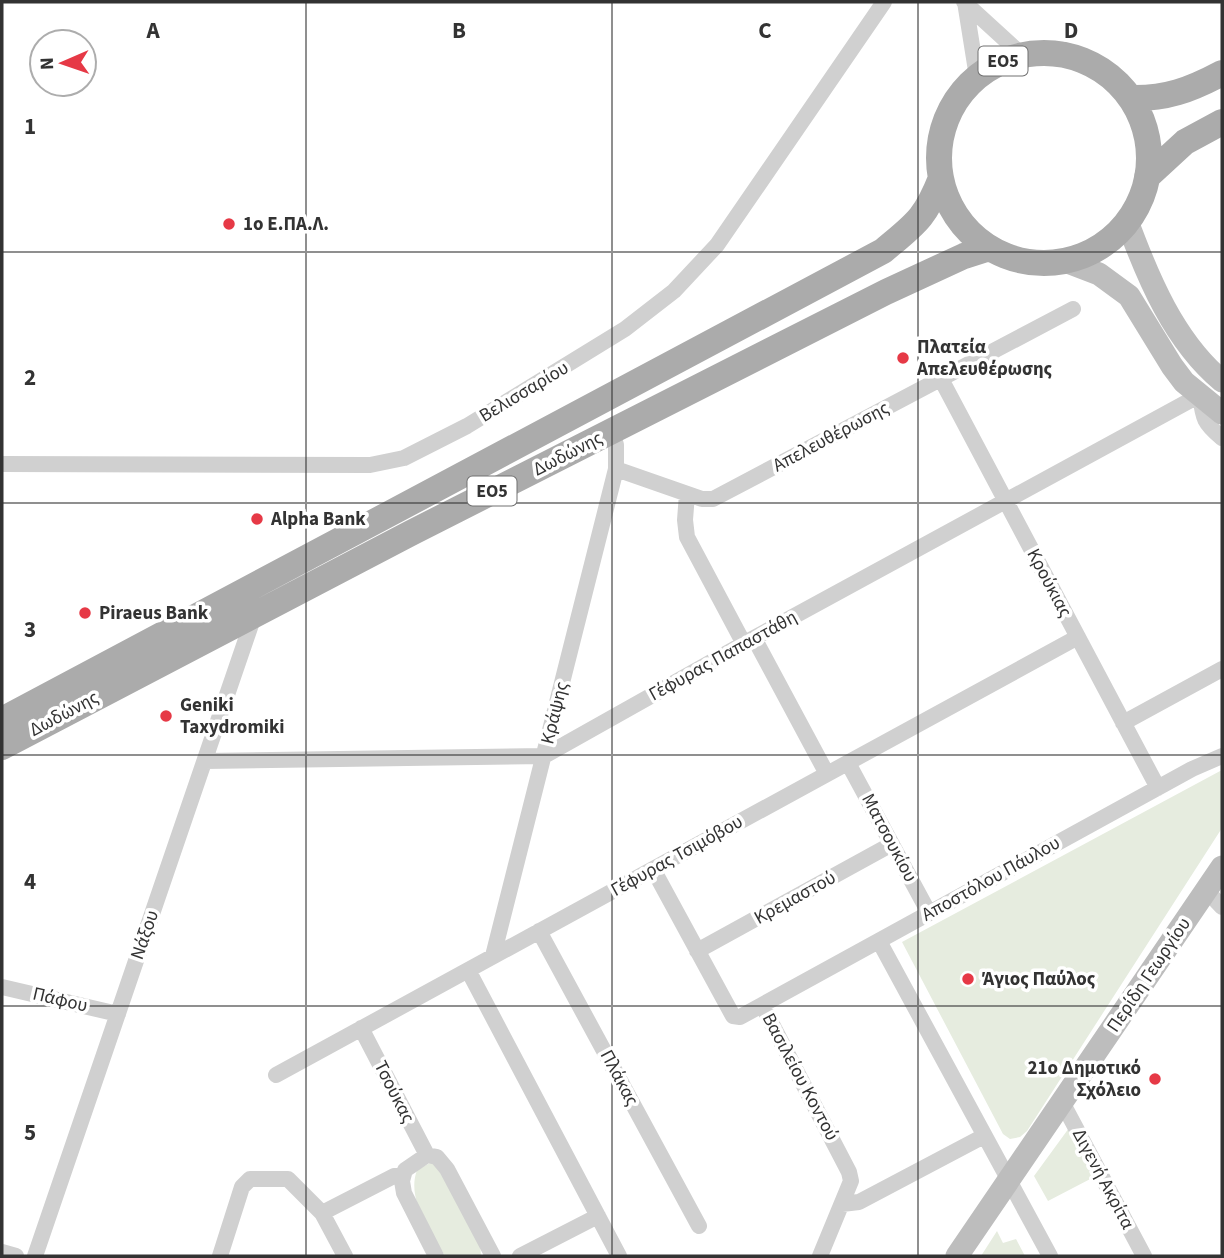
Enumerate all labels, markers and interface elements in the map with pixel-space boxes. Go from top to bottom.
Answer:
text: A [145,14,160,47]
text: B [452,14,466,47]
text: C [758,14,772,47]
text: D [1064,14,1078,47]
north arrow [28,28,98,98]
road number: ΕΟ5 [978,46,1028,76]
text: N [34,57,61,70]
text: 1 [24,110,36,143]
place label: 1ο Ε.ΠΑ.Λ. [243,211,329,238]
marker: 1ο Ε.ΠΑ.Λ. [221,216,237,232]
place label: Πλατεία Απελευθέρωσης [916,334,1053,383]
marker: Πλατεία Απελευθέρωσης [895,350,911,366]
street label: Βελισσαρίου [474,355,574,429]
text: 2 [24,361,36,394]
street label: Απελευθέρωσης [768,395,894,479]
street label: Δωδώνης [528,425,608,483]
road number: ΕΟ5 [468,476,516,505]
place label: Alpha Bank [270,506,366,533]
marker: Alpha Bank [249,511,265,527]
street label: Κρούκιας [1020,544,1078,622]
place label: Piraeus Bank [99,600,209,627]
street label: Γέφυρας Παπαστάθη [644,604,802,708]
marker: Piraeus Bank [77,605,93,621]
text: 3 [24,613,36,646]
street label: Κράψης [534,679,576,747]
street label: Δωδώνης [25,684,103,744]
place label: Geniki Taxydromiki [180,692,285,741]
marker: Geniki Taxydromiki [158,708,174,724]
street label: Ματσουκίου [854,789,924,887]
street label: Γέφυρας Τσιμόβου [606,808,748,904]
street label: Αποστόλου Πάυλου [917,830,1065,928]
street label: Κρεμαστού [749,864,841,932]
text: 4 [24,865,36,898]
street label: Νάξου [124,907,166,963]
street label: Περίδη Γεωργίου [1100,912,1198,1038]
place label: Άγιος Παύλος [982,966,1096,993]
marker: Άγιος Παύλος [960,971,976,987]
street label: Πάφου [30,981,90,1019]
street label: Βασιλείου Κοντού [755,1008,845,1146]
street label: Πλάκας [593,1045,645,1111]
place label: 21ο Δημοτικό Σχόλειο [1027,1055,1141,1104]
street label: Τσούκας [367,1056,421,1128]
marker: 21ο Δημοτικό Σχόλειο [1147,1071,1163,1087]
text: 5 [24,1116,36,1149]
street label: Διγενή Ακρίτα [1065,1124,1141,1234]

